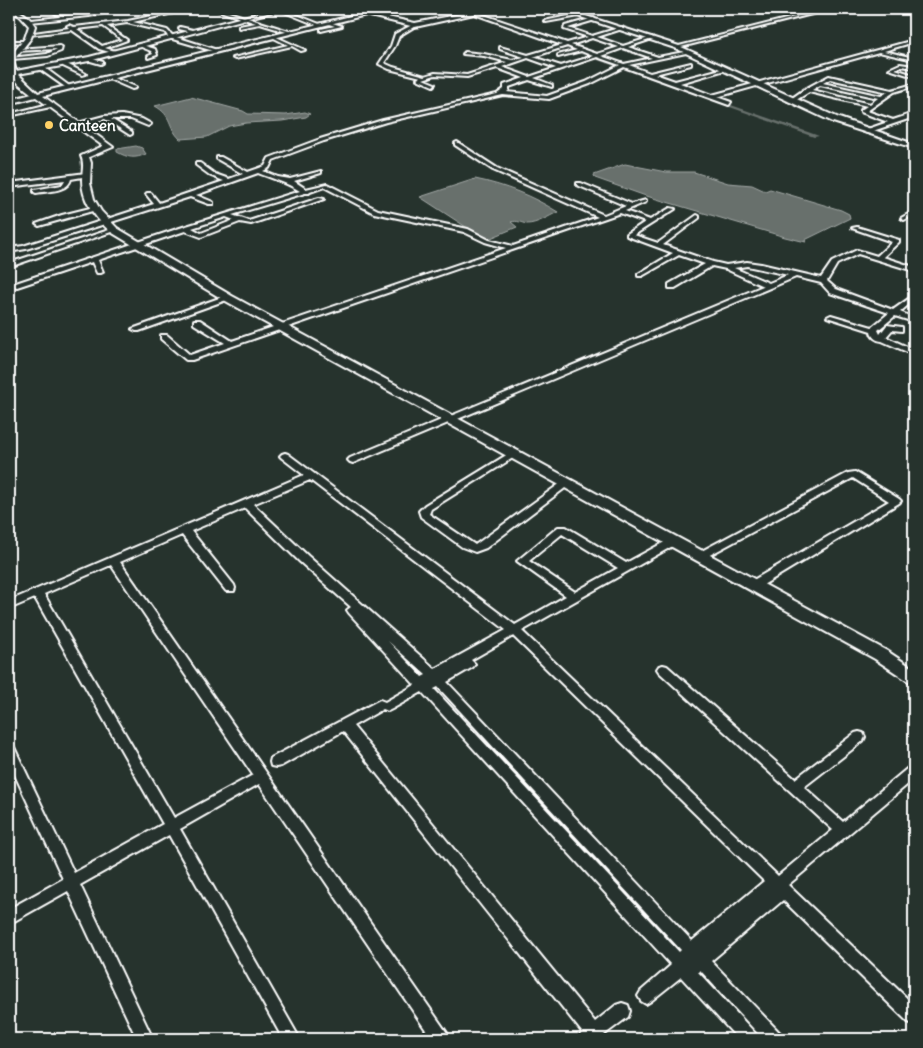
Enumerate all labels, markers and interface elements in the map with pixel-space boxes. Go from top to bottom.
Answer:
place label: Canteen [59,116,116,135]
marker: Canteen [43,119,55,131]

